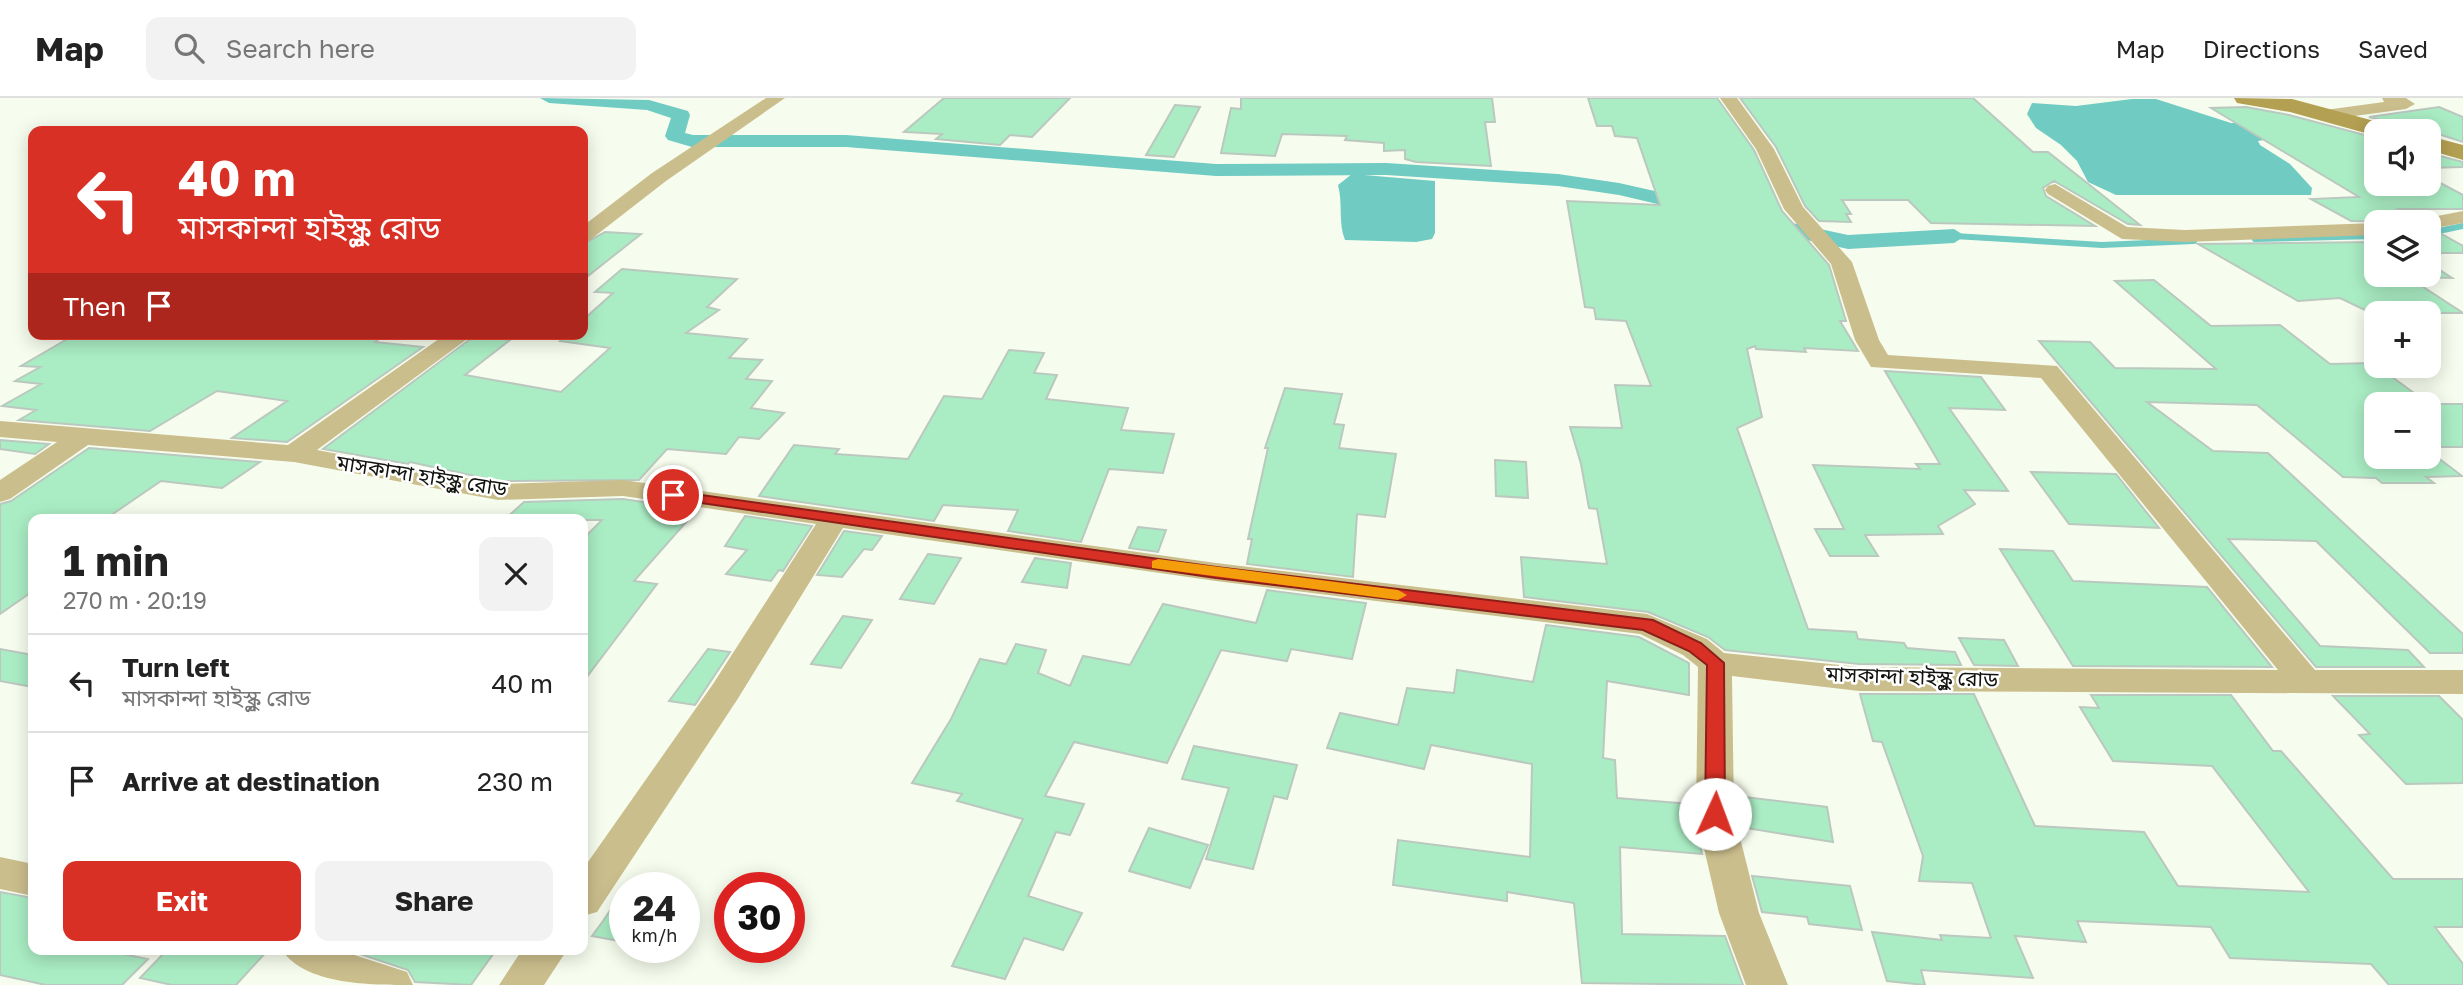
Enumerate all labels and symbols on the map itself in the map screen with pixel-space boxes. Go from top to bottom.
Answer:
street label: মাসকান্দা হাইস্কুল রোড [334,449,510,502]
pin [643,465,703,525]
street label: মাসকান্দা হাইস্কুল রোড [1824,660,2000,693]
position arrow [1678,777,1752,851]
speed limit sign: 30 [714,872,805,963]

